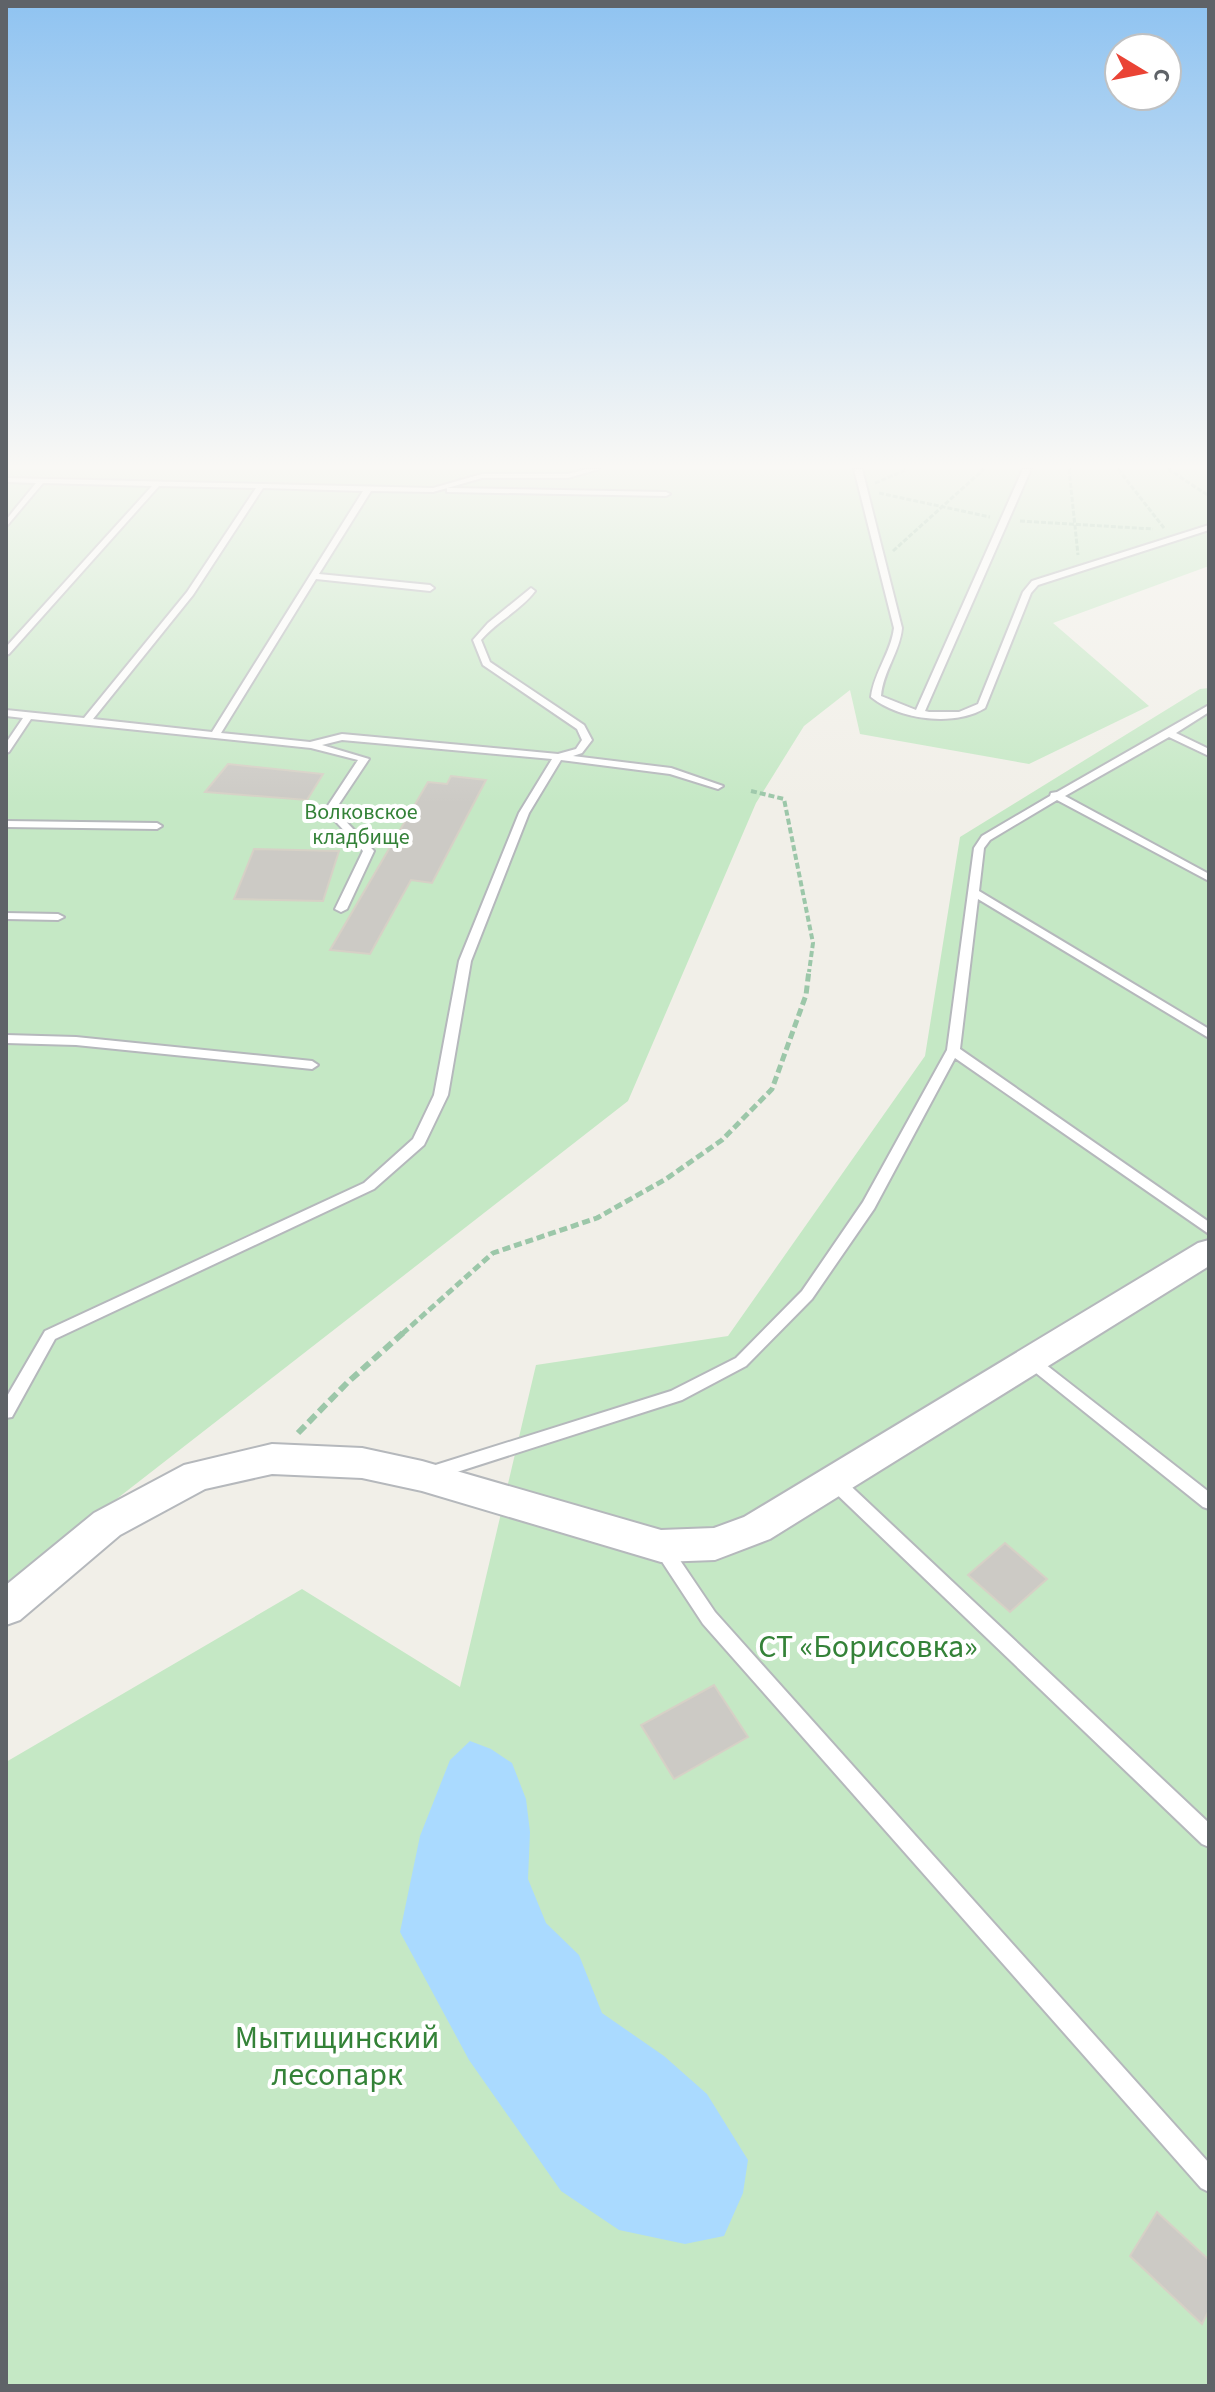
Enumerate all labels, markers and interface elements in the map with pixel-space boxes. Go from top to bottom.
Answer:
north arrow [1103,32,1183,112]
text: С [1145,66,1179,85]
park label: Волковское кладбище [304,796,418,853]
park label: СТ «Борисовка» [758,1624,978,1670]
park label: Мытищинский лесопарк [235,2015,439,2098]

